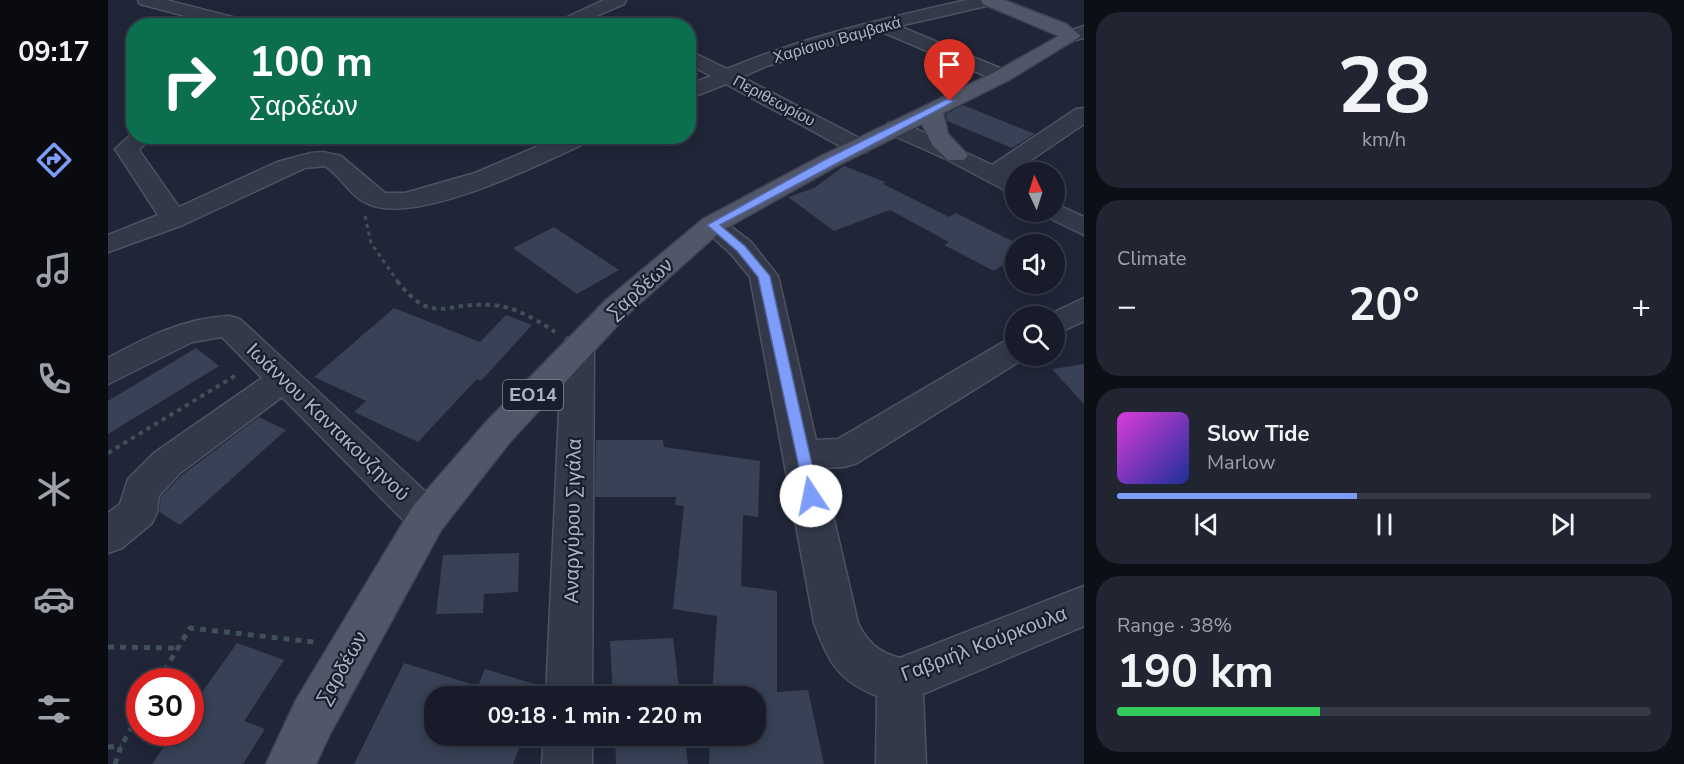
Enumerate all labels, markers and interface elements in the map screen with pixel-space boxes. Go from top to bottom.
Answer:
street label: Χαρίσιου Βαμβακά [770,11,904,69]
text: 28 [1337,33,1431,140]
text: 09:17 [18,34,90,71]
text: 100 m [249,34,373,91]
pin [924,39,975,101]
icon: right [150,42,228,120]
icon: arrive [933,48,966,81]
street label: Περιθεωρίου [729,70,819,132]
text: Σαρδέων [249,88,358,125]
text: km/h [1362,126,1406,153]
icon: directions [33,139,75,181]
north arrow [1005,162,1065,222]
map controls [1005,162,1065,366]
button: sound [1005,234,1065,294]
text: Climate [1117,245,1186,272]
icon: music [33,249,75,291]
street label: Σαρδέων [601,252,679,326]
text: 20° [1348,275,1420,336]
text: − [1117,284,1137,329]
text: + [1631,284,1651,329]
button: search [1005,306,1065,366]
street label: Ιωάννου Καντακουζηνού [240,337,416,507]
icon: phone [33,358,75,400]
road number: ΕΟ14 [503,380,563,410]
text: Slow Tide [1207,419,1309,449]
street label: Αναργύρου Σιγάλα [558,438,588,604]
text: Marlow [1207,449,1275,476]
position arrow [779,464,843,528]
icon: climate [33,468,75,510]
icon: previous [1190,508,1223,541]
icon: pause [1368,508,1401,541]
icon: next [1546,508,1579,541]
icon: car [33,578,75,620]
street label: Γαβριήλ Κούρκουλα [897,600,1071,688]
text: Range · 38% [1117,612,1232,639]
street label: Σαρδέων [310,626,374,710]
text: 190 km [1117,642,1274,703]
speed limit sign: 30 [126,668,204,746]
icon: filters [33,688,75,730]
text: 09:18 · 1 min · 220 m [488,701,702,731]

